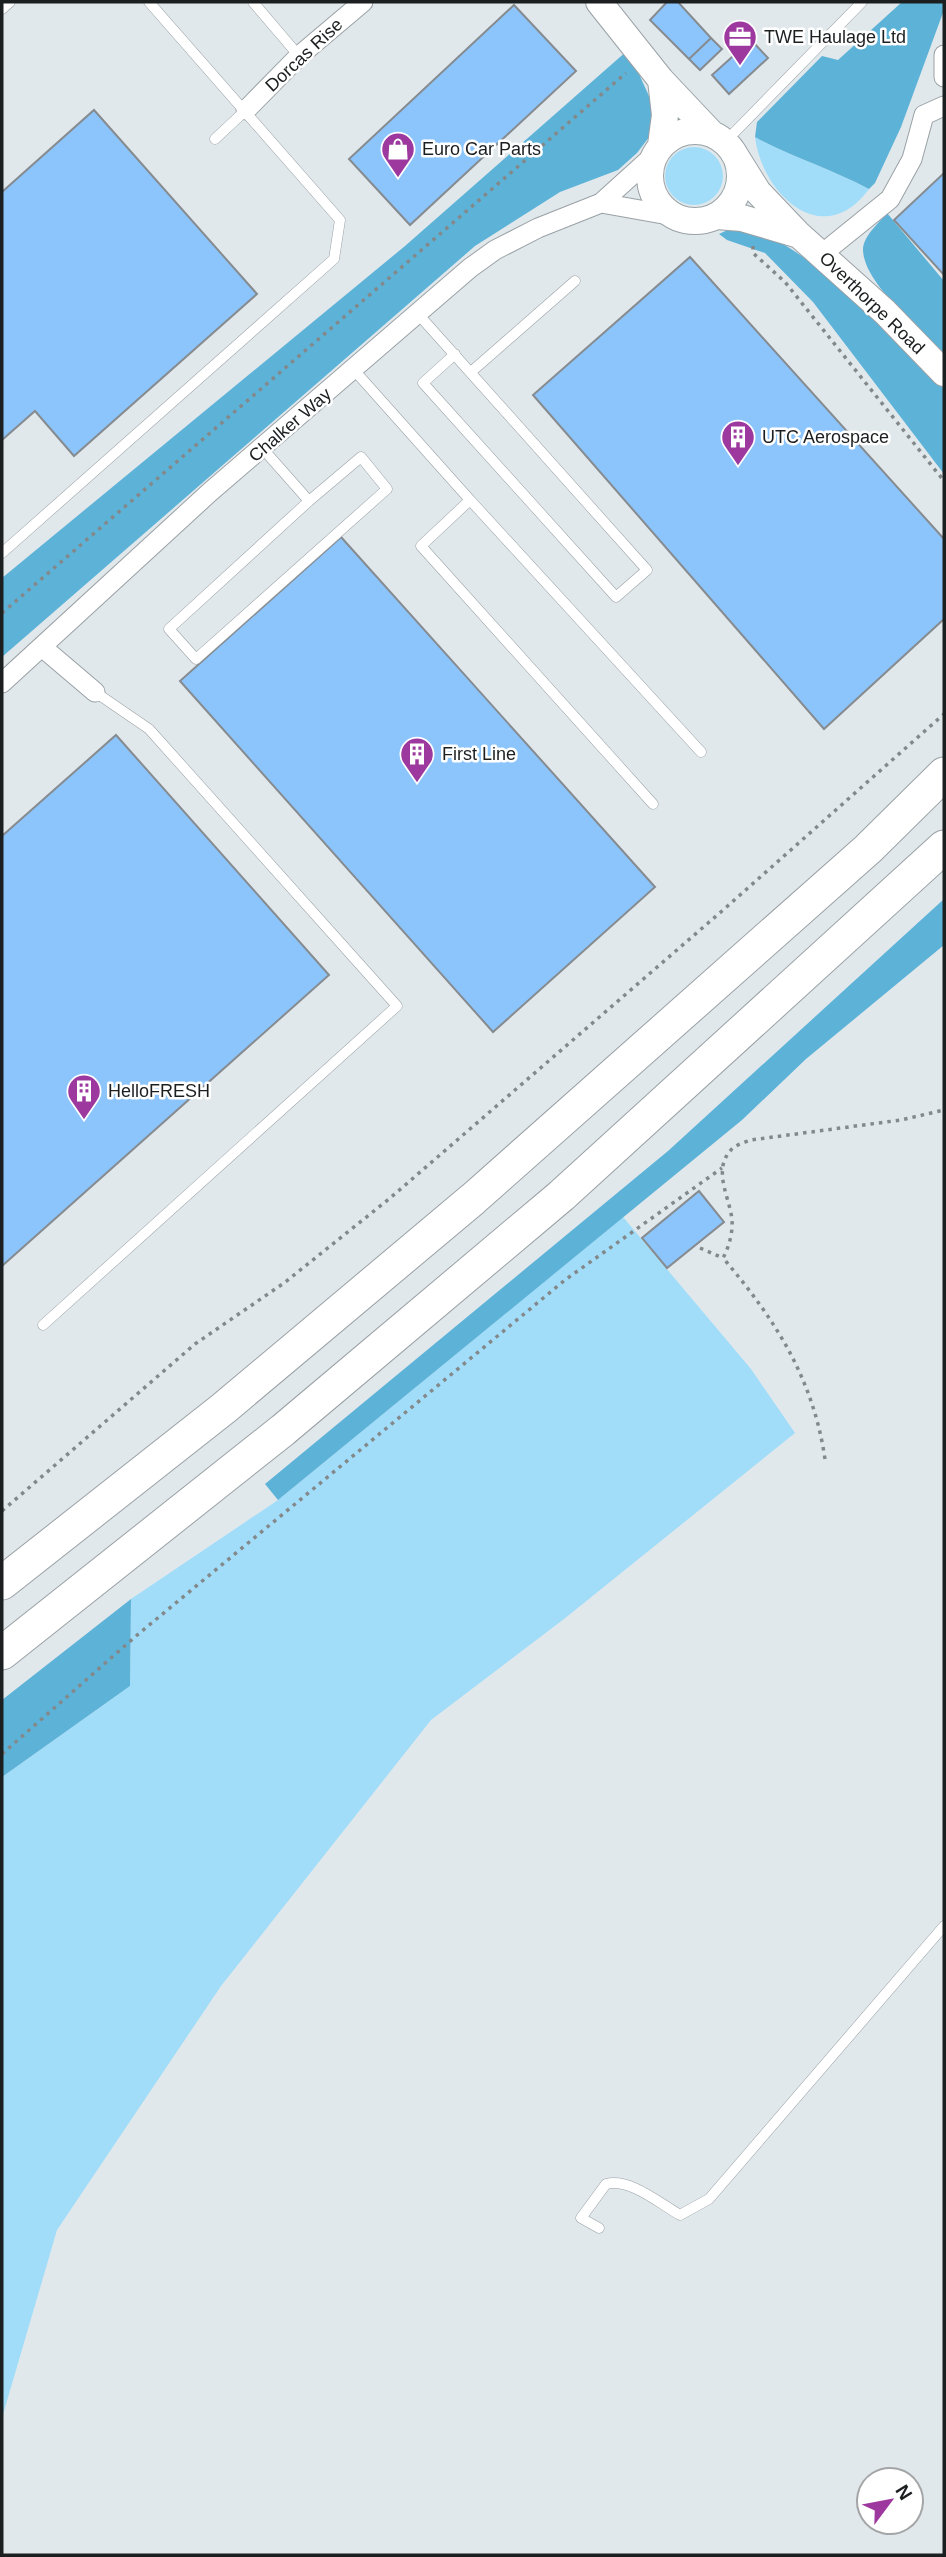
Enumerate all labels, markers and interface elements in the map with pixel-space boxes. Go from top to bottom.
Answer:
street label: Dorcas Rise [261,14,347,96]
office icon: TWE Haulage Ltd [721,18,759,67]
place label: TWE Haulage Ltd [764,27,906,47]
shop icon: Euro Car Parts [379,130,417,179]
place label: Euro Car Parts [422,139,541,159]
street label: Overthorpe Road [815,248,929,358]
street label: Chalker Way [245,384,335,466]
building icon: UTC Aerospace [719,418,757,467]
place label: UTC Aerospace [762,427,889,447]
building icon: First Line [398,735,436,784]
place label: First Line [442,744,516,764]
building icon: HelloFRESH [65,1072,103,1121]
place label: HelloFRESH [108,1081,210,1101]
north arrow [855,2466,925,2536]
text: N [891,2481,917,2504]

